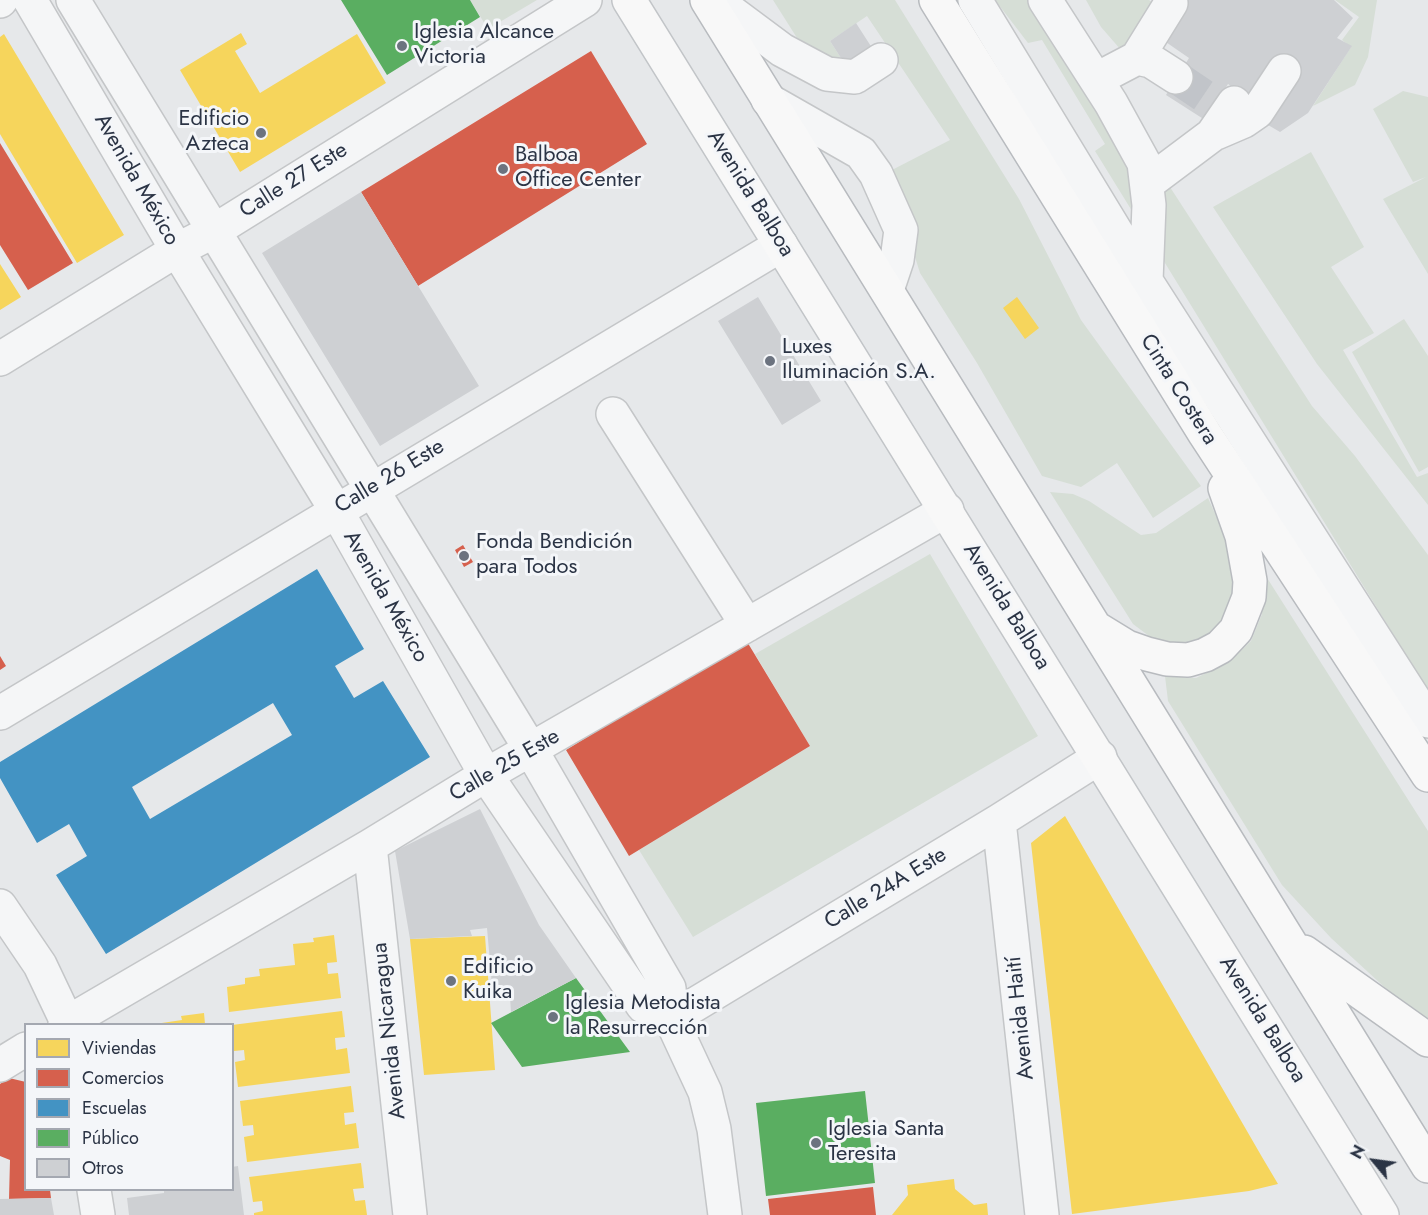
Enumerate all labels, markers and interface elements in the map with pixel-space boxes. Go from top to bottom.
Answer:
place label: Iglesia Alcance Victoria [414,20,554,72]
marker: Iglesia Alcance Victoria [395,39,409,53]
place label: Edificio Azteca [178,107,249,158]
street label: Avenida México [88,109,184,251]
marker: Edificio Azteca [254,126,268,140]
street label: Avenida Balboa [701,126,799,262]
street label: Calle 27 Este [235,137,353,225]
place label: Balboa Office Center [515,143,641,194]
marker: Balboa Office Center [496,162,510,176]
street label: Cinta Costera [1134,330,1222,450]
place label: Luxes Iluminación S.A. [782,335,936,386]
marker: Luxes Iluminación S.A. [763,354,777,368]
street label: Calle 26 Este [330,434,450,520]
street label: Avenida México [337,526,433,668]
place label: Fonda Bendición para Todos [476,530,633,582]
street label: Avenida Balboa [957,539,1055,675]
marker: Fonda Bendición para Todos [457,549,471,563]
street label: Calle 25 Este [445,724,565,808]
street label: Calle 24A Este [820,842,952,936]
street label: Avenida Nicaragua [368,941,412,1121]
street label: Avenida Balboa [1213,952,1311,1088]
place label: Edificio Kuika [463,955,534,1006]
street label: Avenida Haití [1001,955,1041,1081]
marker: Edificio Kuika [444,974,458,988]
place label: Iglesia Metodista la Resurrección [565,991,721,1042]
marker: Iglesia Metodista la Resurrección [546,1010,560,1024]
legend [24,1023,234,1191]
text: Viviendas [82,1035,156,1061]
text: Comercios [82,1065,164,1091]
text: Escuelas [82,1095,147,1121]
place label: Iglesia Santa Teresita [828,1117,944,1168]
text: Público [82,1125,139,1151]
north arrow [1344,1131,1404,1191]
marker: Iglesia Santa Teresita [809,1136,823,1150]
text: N [1345,1141,1371,1163]
text: Otros [82,1155,124,1181]

